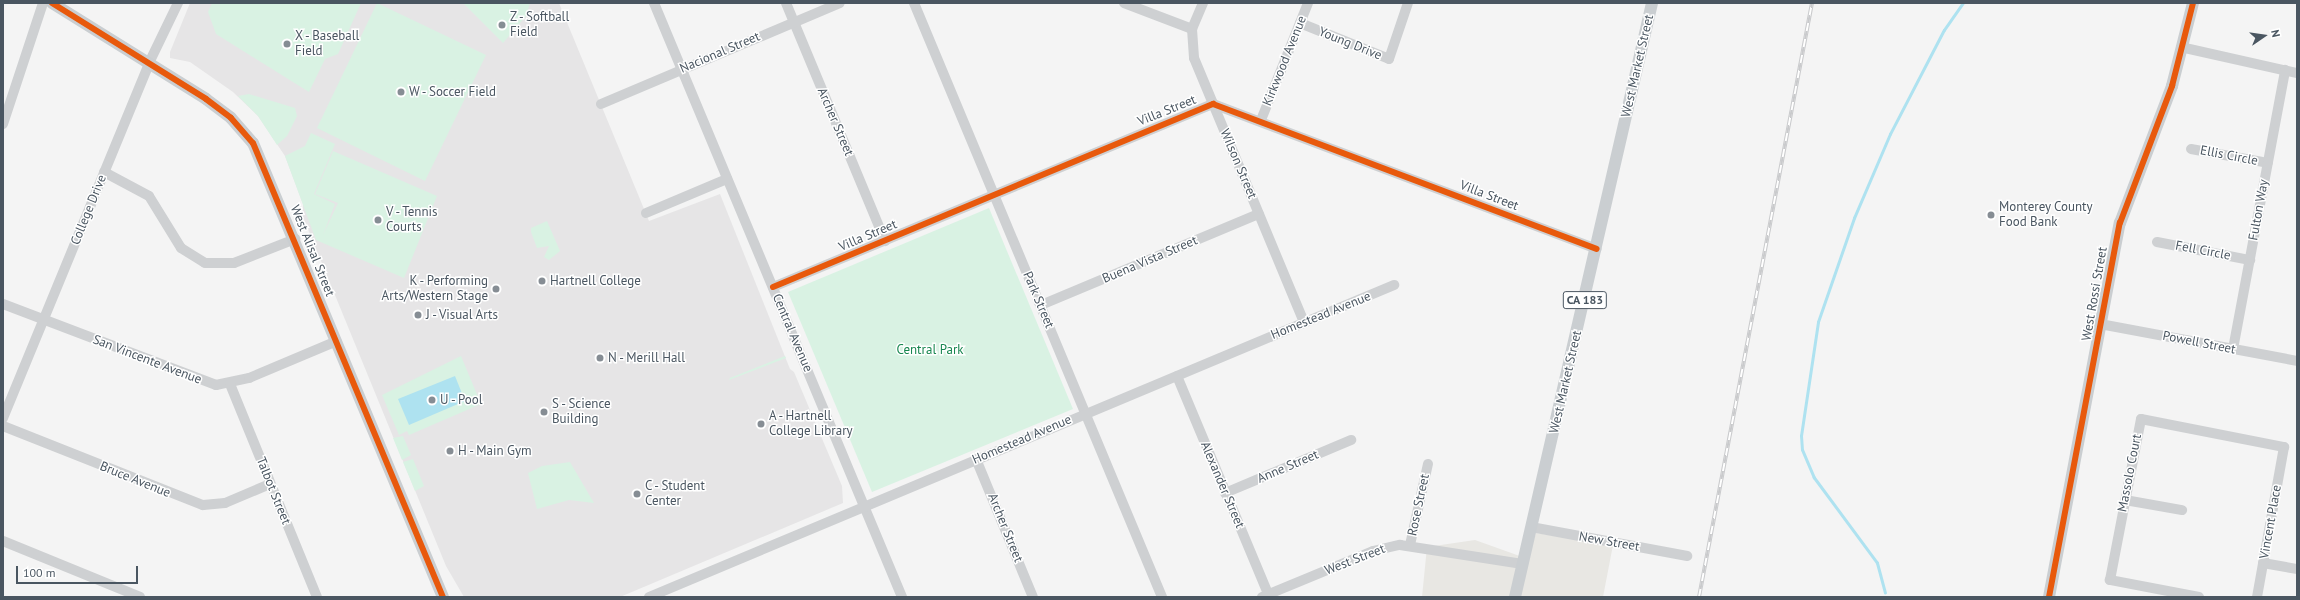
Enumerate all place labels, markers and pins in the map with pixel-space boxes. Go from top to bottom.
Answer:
place label: Z - Softball Field [510,10,572,41]
marker: Z - Softball Field [497,20,507,30]
place label: X - Baseball Field [295,29,362,60]
marker: X - Baseball Field [282,39,292,49]
place label: W - Soccer Field [409,84,498,100]
marker: W - Soccer Field [396,87,406,97]
place label: Monterey County Food Bank [1999,200,2093,231]
place label: V - Tennis Courts [386,205,440,236]
marker: Monterey County Food Bank [1986,210,1996,220]
marker: V - Tennis Courts [373,215,383,225]
place label: Hartnell College [550,273,641,289]
place label: K - Performing Arts/Western Stage [382,274,488,305]
marker: Hartnell College [537,276,547,286]
marker: K - Performing Arts/Western Stage [491,284,501,294]
place label: J - Visual Arts [426,307,501,323]
marker: J - Visual Arts [413,310,423,320]
place label: N - Merill Hall [608,350,687,366]
marker: N - Merill Hall [595,353,605,363]
place label: U - Pool [440,392,485,408]
marker: U - Pool [427,395,437,405]
place label: S - Science Building [552,397,613,428]
marker: S - Science Building [539,407,549,417]
place label: A - Hartnell College Library [769,409,853,440]
marker: A - Hartnell College Library [756,419,766,429]
place label: H - Main Gym [458,443,534,459]
marker: H - Main Gym [445,446,455,456]
place label: C - Student Center [645,479,707,510]
marker: C - Student Center [632,489,642,499]

